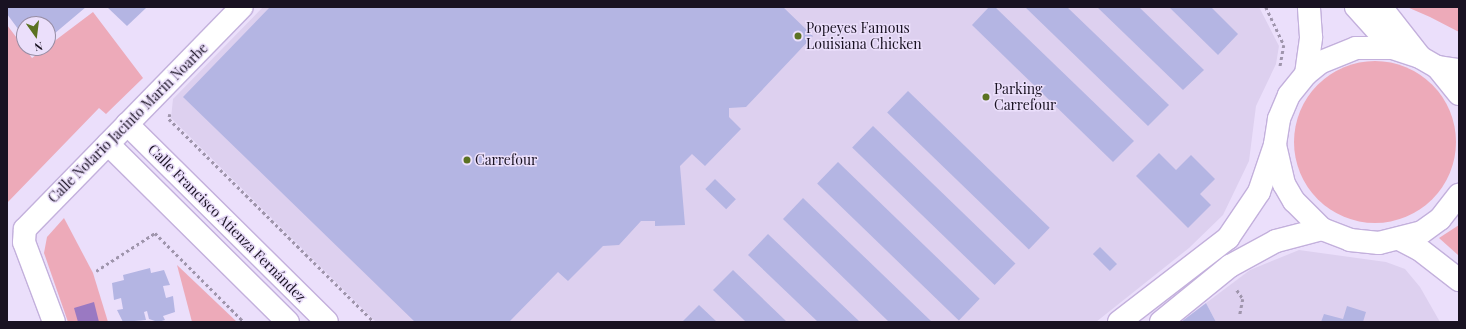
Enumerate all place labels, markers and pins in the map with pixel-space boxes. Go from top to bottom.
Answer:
place label: Popeyes Famous Louisiana Chicken [806,20,922,52]
marker: Popeyes Famous Louisiana Chicken [793,31,803,41]
place label: Parking Carrefour [994,81,1056,114]
marker: Parking Carrefour [981,92,991,102]
place label: Carrefour [475,152,537,168]
marker: Carrefour [462,155,472,165]

